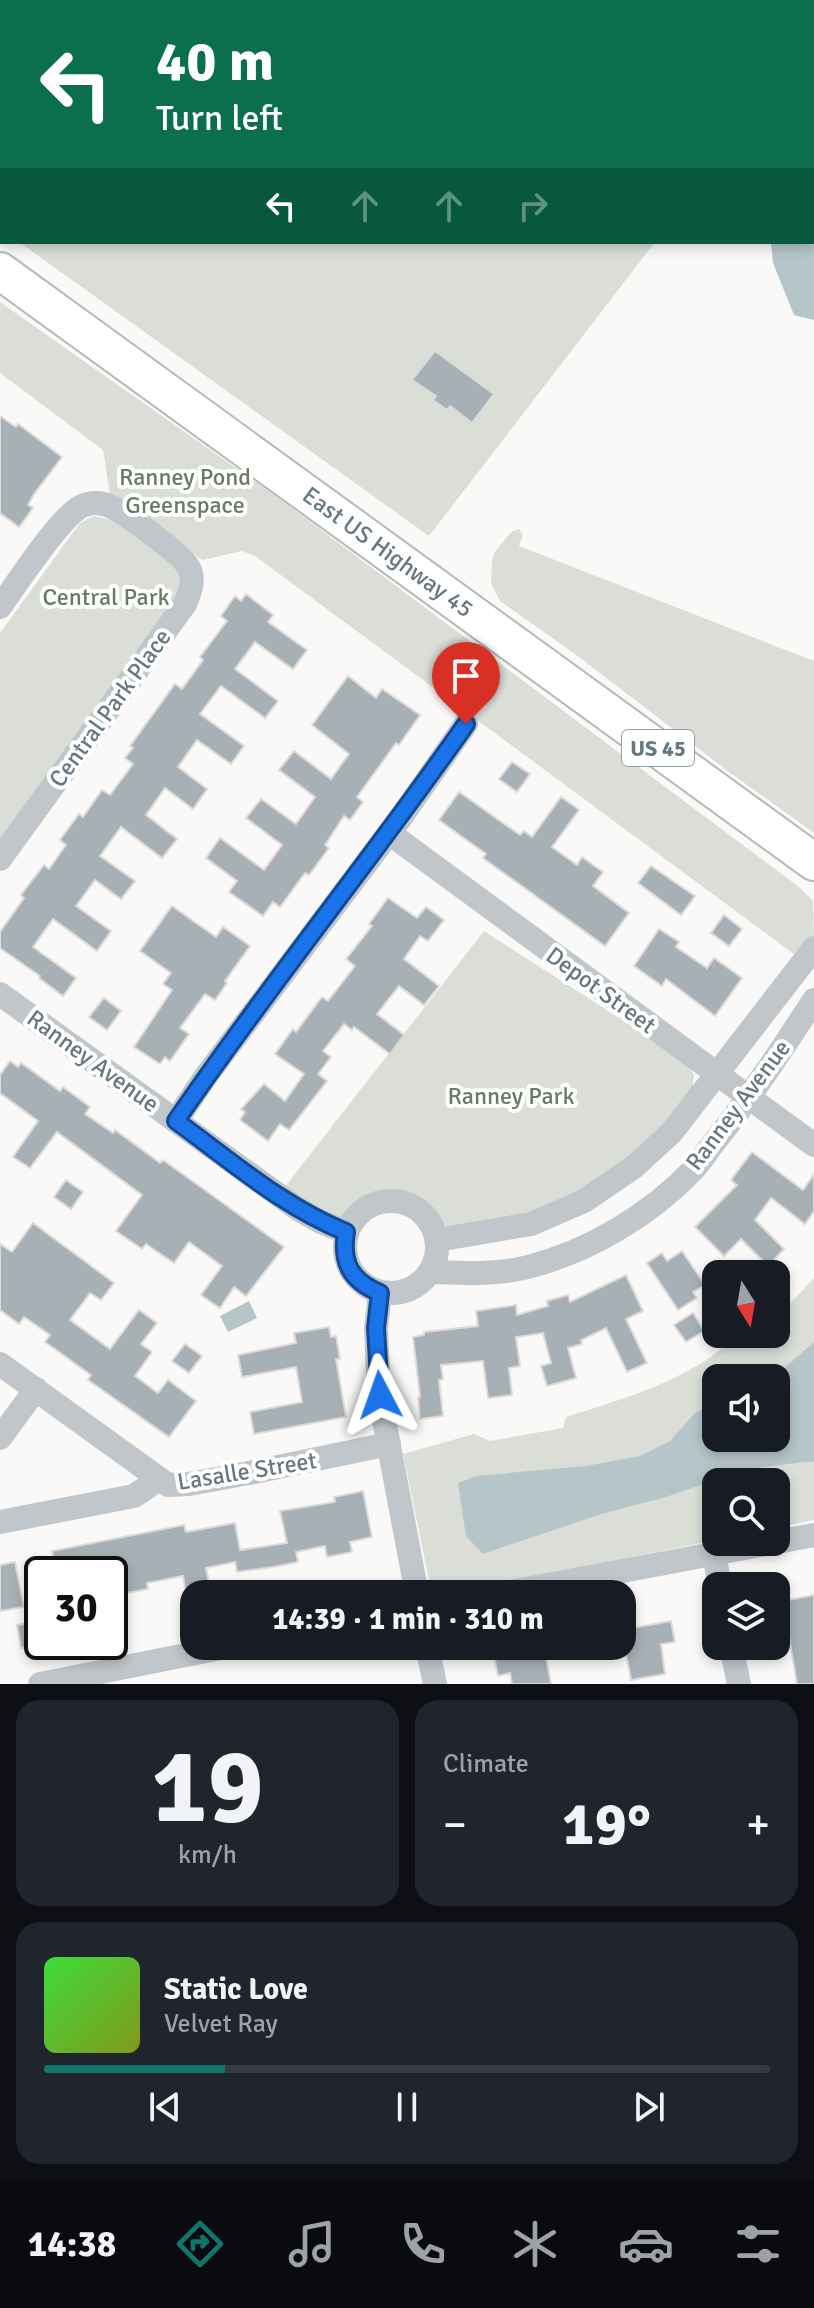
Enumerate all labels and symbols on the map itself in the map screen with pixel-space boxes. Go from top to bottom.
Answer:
park label: Ranney Pond Greenspace [119,462,251,520]
street label: East US Highway 45 [297,480,479,624]
park label: Central Park [42,582,170,612]
street label: Central Park Place [43,623,177,793]
pin [432,642,500,724]
road number: US 45 [622,730,694,766]
street label: Depot Street [540,940,662,1040]
street label: Ranney Avenue [21,1003,165,1119]
street label: Ranney Avenue [679,1034,797,1176]
park label: Ranney Park [448,1081,574,1111]
north arrow [702,1260,790,1348]
position arrow [338,1353,422,1437]
street label: Lasalle Street [175,1445,319,1497]
speed limit sign: 30 [24,1556,128,1660]

